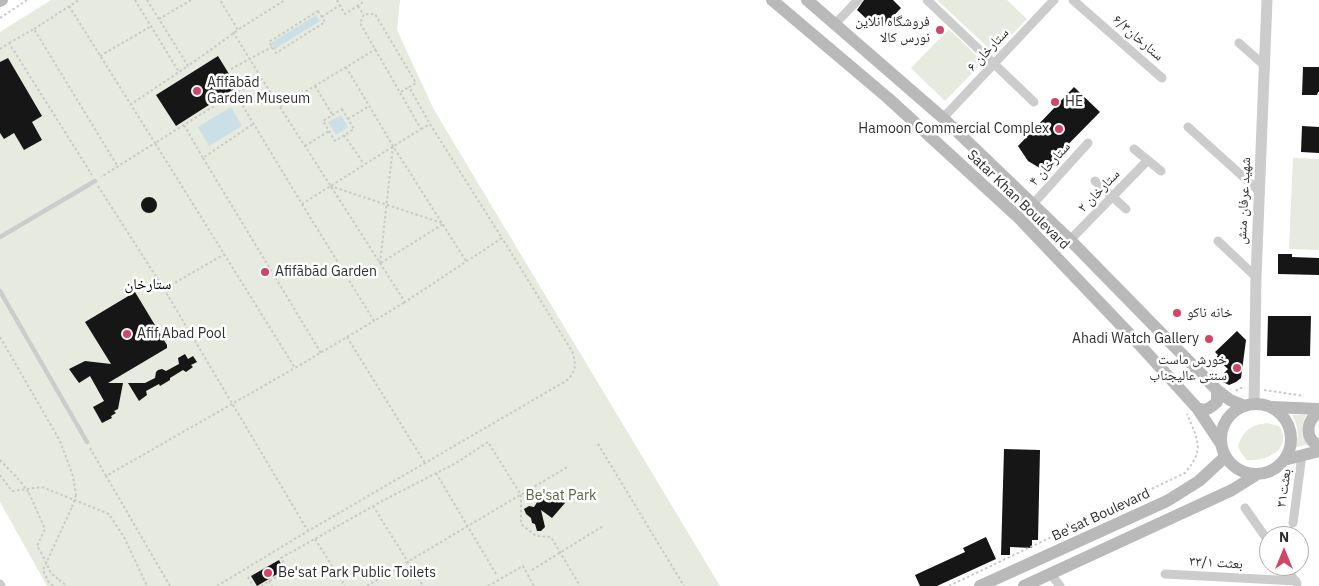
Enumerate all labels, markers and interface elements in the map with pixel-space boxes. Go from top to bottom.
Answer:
street label: ستارخان۶/۳ [1109,11,1167,65]
place label: فروشگاه انلاین نورس کالا [855,14,930,46]
marker: فروشگاه انلاین نورس کالا [934,24,946,36]
street label: ستارخان ۶ [964,25,1012,75]
place label: Afifābād Garden Museum [207,75,310,108]
marker: Afifābād Garden Museum [191,85,203,97]
place label: HE [1065,94,1083,110]
marker: HE [1049,96,1061,108]
place label: Hamoon Commercial Complex [858,121,1049,137]
marker: Hamoon Commercial Complex [1053,123,1065,135]
street label: ۴ ستارخان [1026,139,1074,189]
street label: Satar Khan Boulevard [963,147,1073,253]
street label: شهید عرفان منش [1233,157,1255,245]
street label: ۲ ستارخان [1074,166,1124,216]
place label: Afifābād Garden [275,264,377,280]
marker: Afifābād Garden [259,266,271,278]
district label: ستارخان [125,276,171,294]
place label: خانه ناکو [1187,305,1233,321]
marker: خانه ناکو [1171,307,1183,319]
place label: Afif Abad Pool [137,326,225,342]
marker: Afif Abad Pool [121,328,133,340]
place label: Ahadi Watch Gallery [1072,331,1199,347]
marker: Ahadi Watch Gallery [1203,333,1215,345]
place label: خورش ماست سنتی عالیجناب [1149,352,1227,384]
marker: خورش ماست سنتی عالیجناب [1231,362,1243,374]
street label: بعثت۳۱ [1273,468,1295,508]
street label: Be'sat Boulevard [1049,485,1153,545]
park label: Be'sat Park [526,488,596,504]
north arrow [1259,526,1309,576]
text: N [1279,528,1289,546]
street label: ۳۳/۱ بعثت [1189,553,1243,573]
place label: Be'sat Park Public Toilets [278,565,436,581]
marker: Be'sat Park Public Toilets [262,567,274,579]

